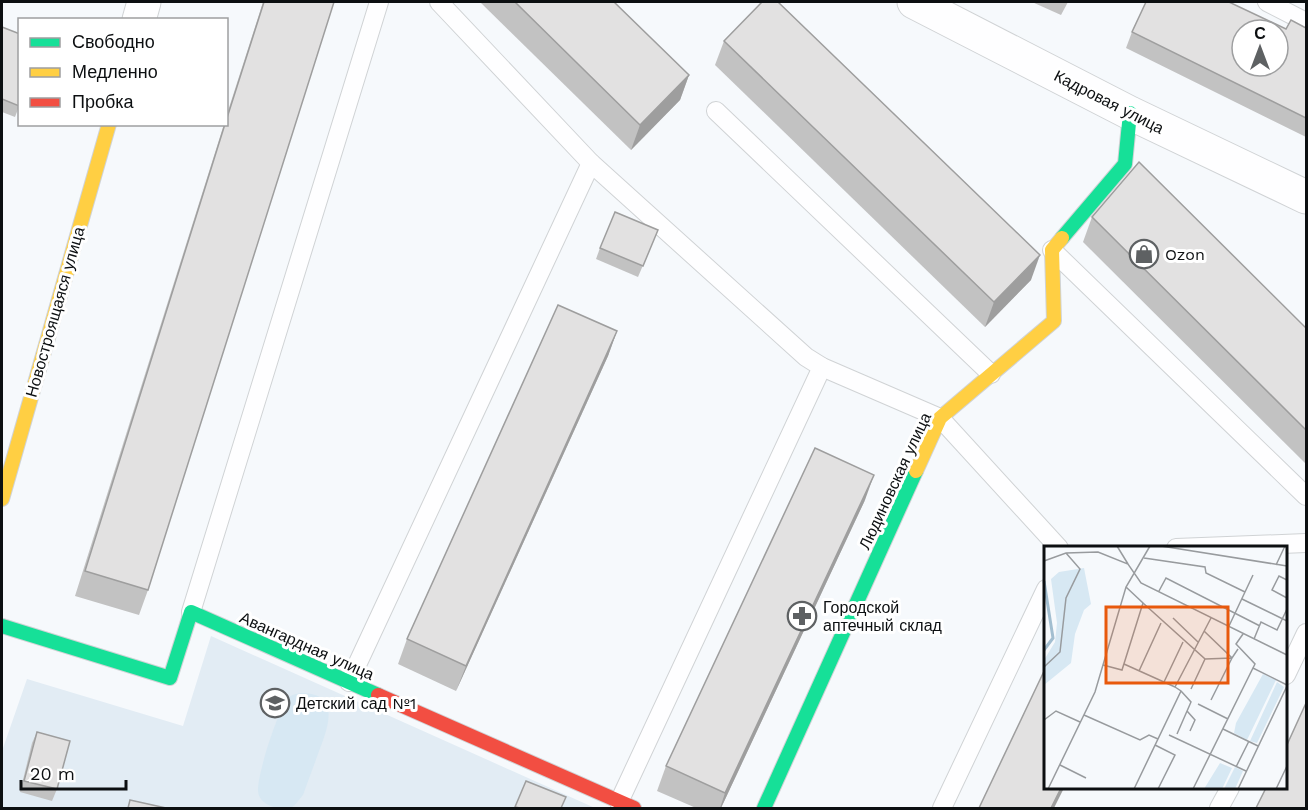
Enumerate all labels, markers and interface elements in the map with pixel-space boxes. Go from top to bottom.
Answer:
legend [18,18,228,126]
north arrow [1230,18,1290,78]
text: С [1254,24,1266,43]
text: Свободно [72,31,155,52]
text: Медленно [72,61,158,82]
street label: Кадровая улица [1051,66,1167,138]
text: Пробка [72,91,135,112]
street label: Новостроящаяся улица [22,225,88,399]
shop icon: Ozon [1128,238,1160,270]
place label: Ozon [1165,245,1205,264]
street label: Людиновская улица [855,409,935,552]
inset map [1044,546,1287,789]
place label: Городской аптечный склад [823,598,943,635]
pharmacy icon: Городской аптечный склад [786,600,818,632]
street label: Авангардная улица [237,608,377,684]
school or university icon: Детский сад №1 [259,687,291,719]
place label: Детский сад №1 [296,694,416,713]
scale bar [21,753,126,791]
text: 20 m [30,763,75,784]

